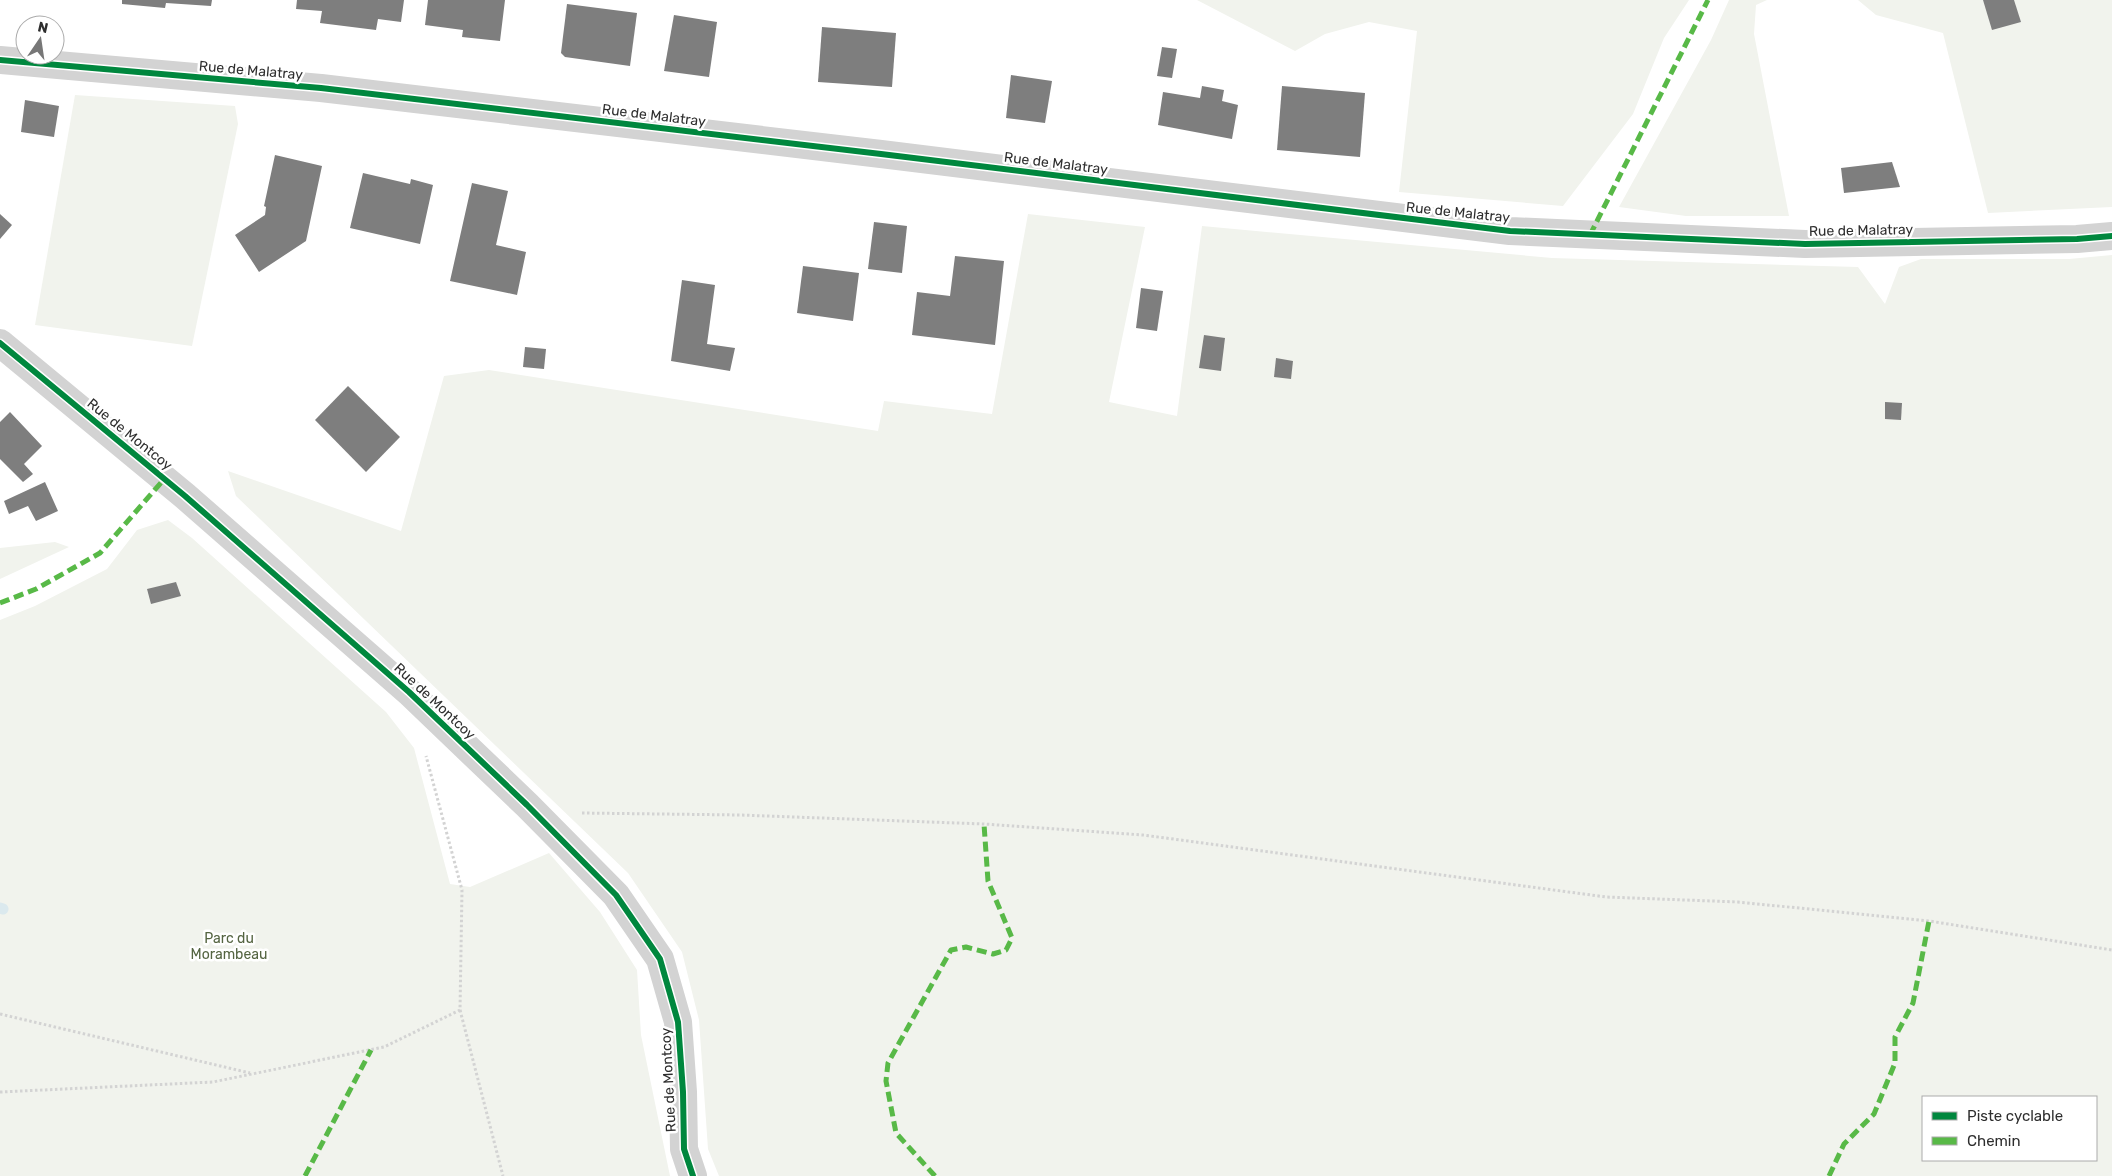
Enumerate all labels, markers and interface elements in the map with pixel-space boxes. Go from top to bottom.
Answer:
north arrow [15,15,65,65]
text: N [36,18,50,37]
street label: Rue de Malatray [198,57,304,84]
street label: Rue de Malatray [601,101,707,130]
street label: Rue de Malatray [1003,149,1109,178]
street label: Rue de Malatray [1405,199,1511,226]
street label: Rue de Malatray [1809,221,1914,240]
street label: Rue de Montcoy [84,395,176,474]
street label: Rue de Montcoy [391,659,479,743]
park label: Parc du Morambeau [191,930,267,963]
street label: Rue de Montcoy [657,1027,680,1133]
legend [1922,1096,2097,1161]
text: Piste cyclable [1967,1107,2063,1125]
text: Chemin [1967,1132,2021,1150]

